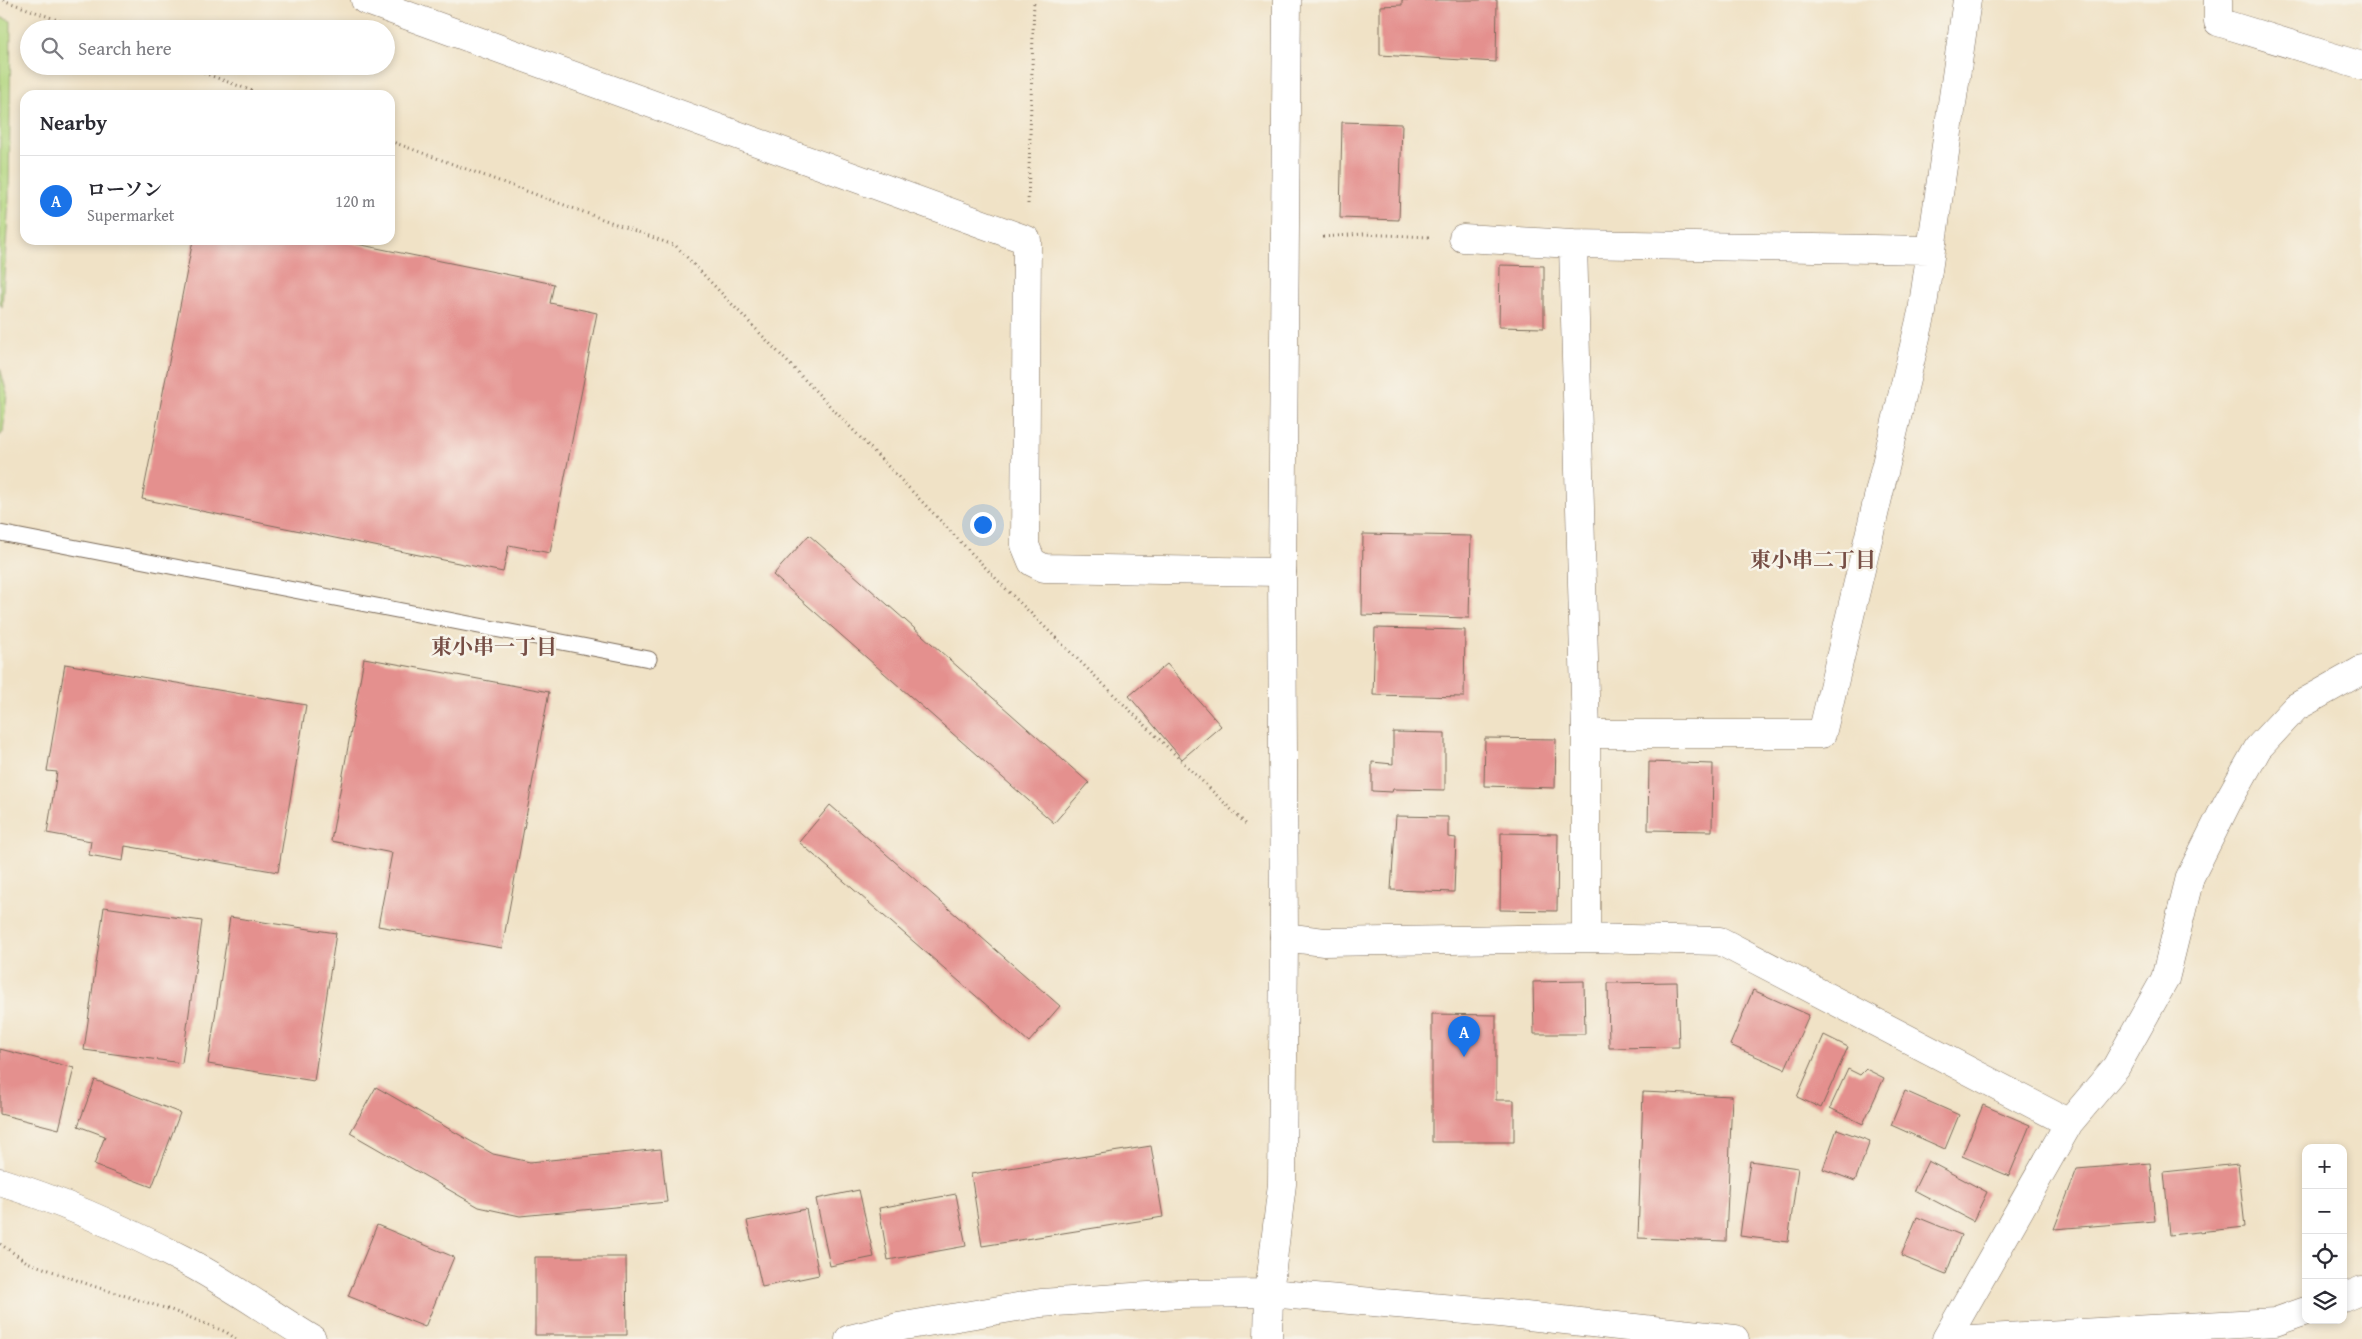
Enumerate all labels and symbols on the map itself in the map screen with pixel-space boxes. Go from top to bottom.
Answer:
your location [970,512,996,538]
district label: 東小串二丁目 [1750,544,1876,575]
district label: 東小串一丁目 [431,631,557,662]
pin: A [1448,1016,1480,1057]

